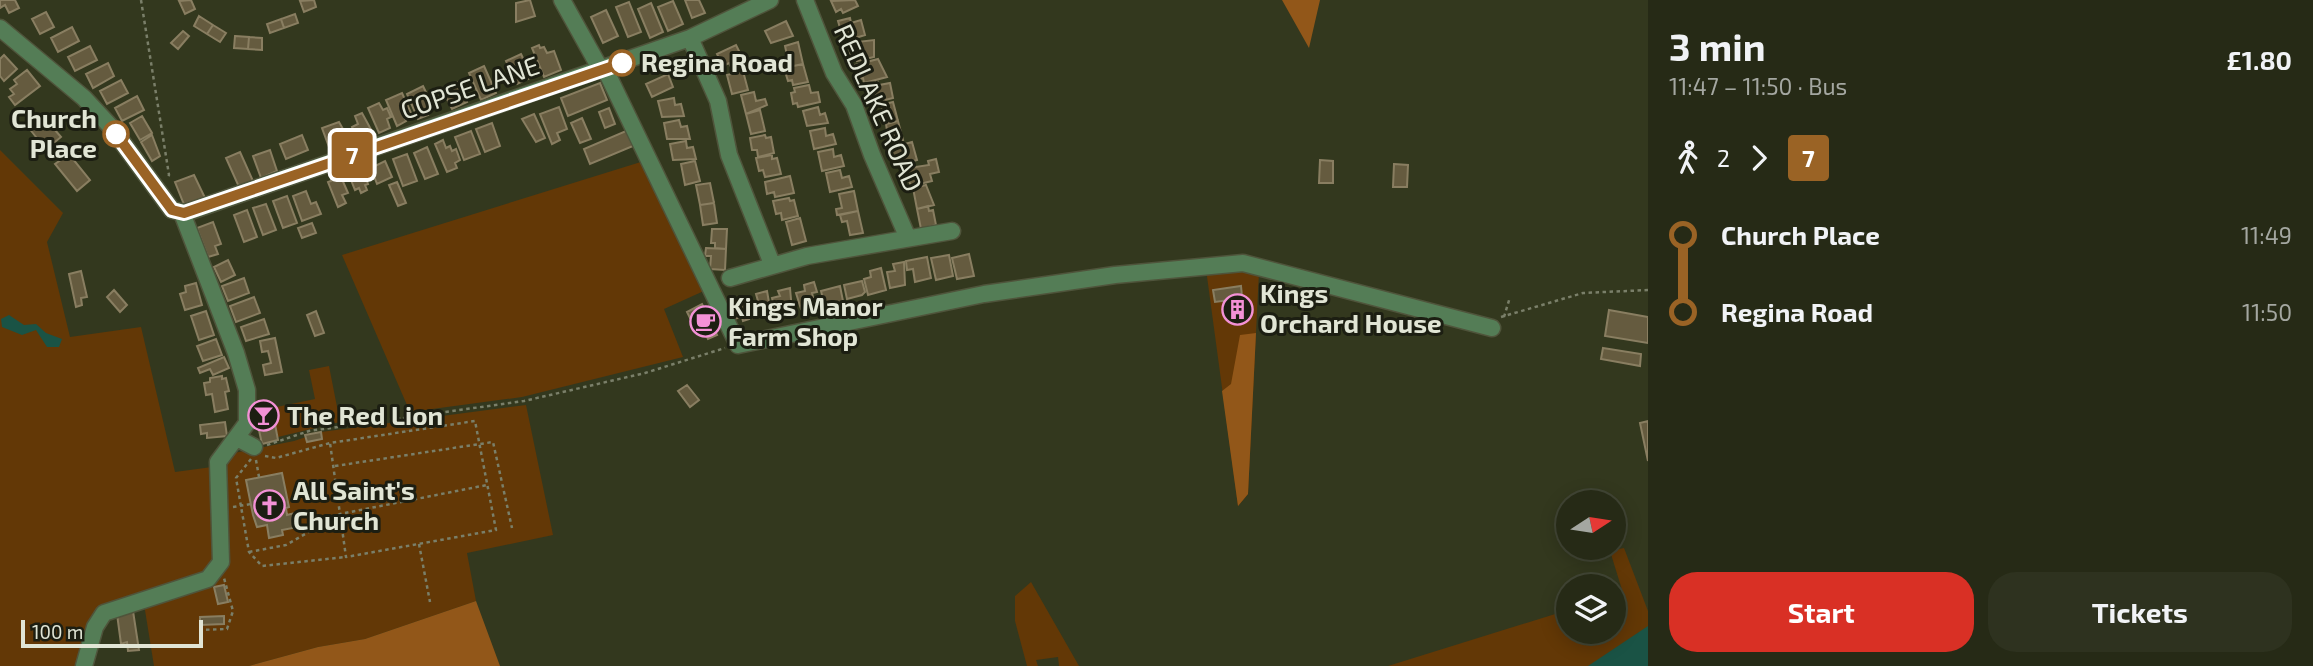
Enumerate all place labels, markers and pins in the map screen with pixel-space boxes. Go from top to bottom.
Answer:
place label: Regina Road [641,46,793,77]
marker: Regina Road [609,50,635,76]
place label: Church Place [11,102,97,163]
marker: Church Place [103,121,129,147]
place label: Kings Orchard House [1260,277,1442,338]
place label: Kings Manor Farm Shop [728,290,883,351]
building icon: Kings Orchard House [1220,292,1254,326]
cafe icon: Kings Manor Farm Shop [688,305,722,339]
bar icon: The Red Lion [247,399,281,433]
place label: The Red Lion [287,399,443,430]
place label: All Saint's Church [293,474,415,535]
church icon: All Saint's Church [253,489,287,523]

